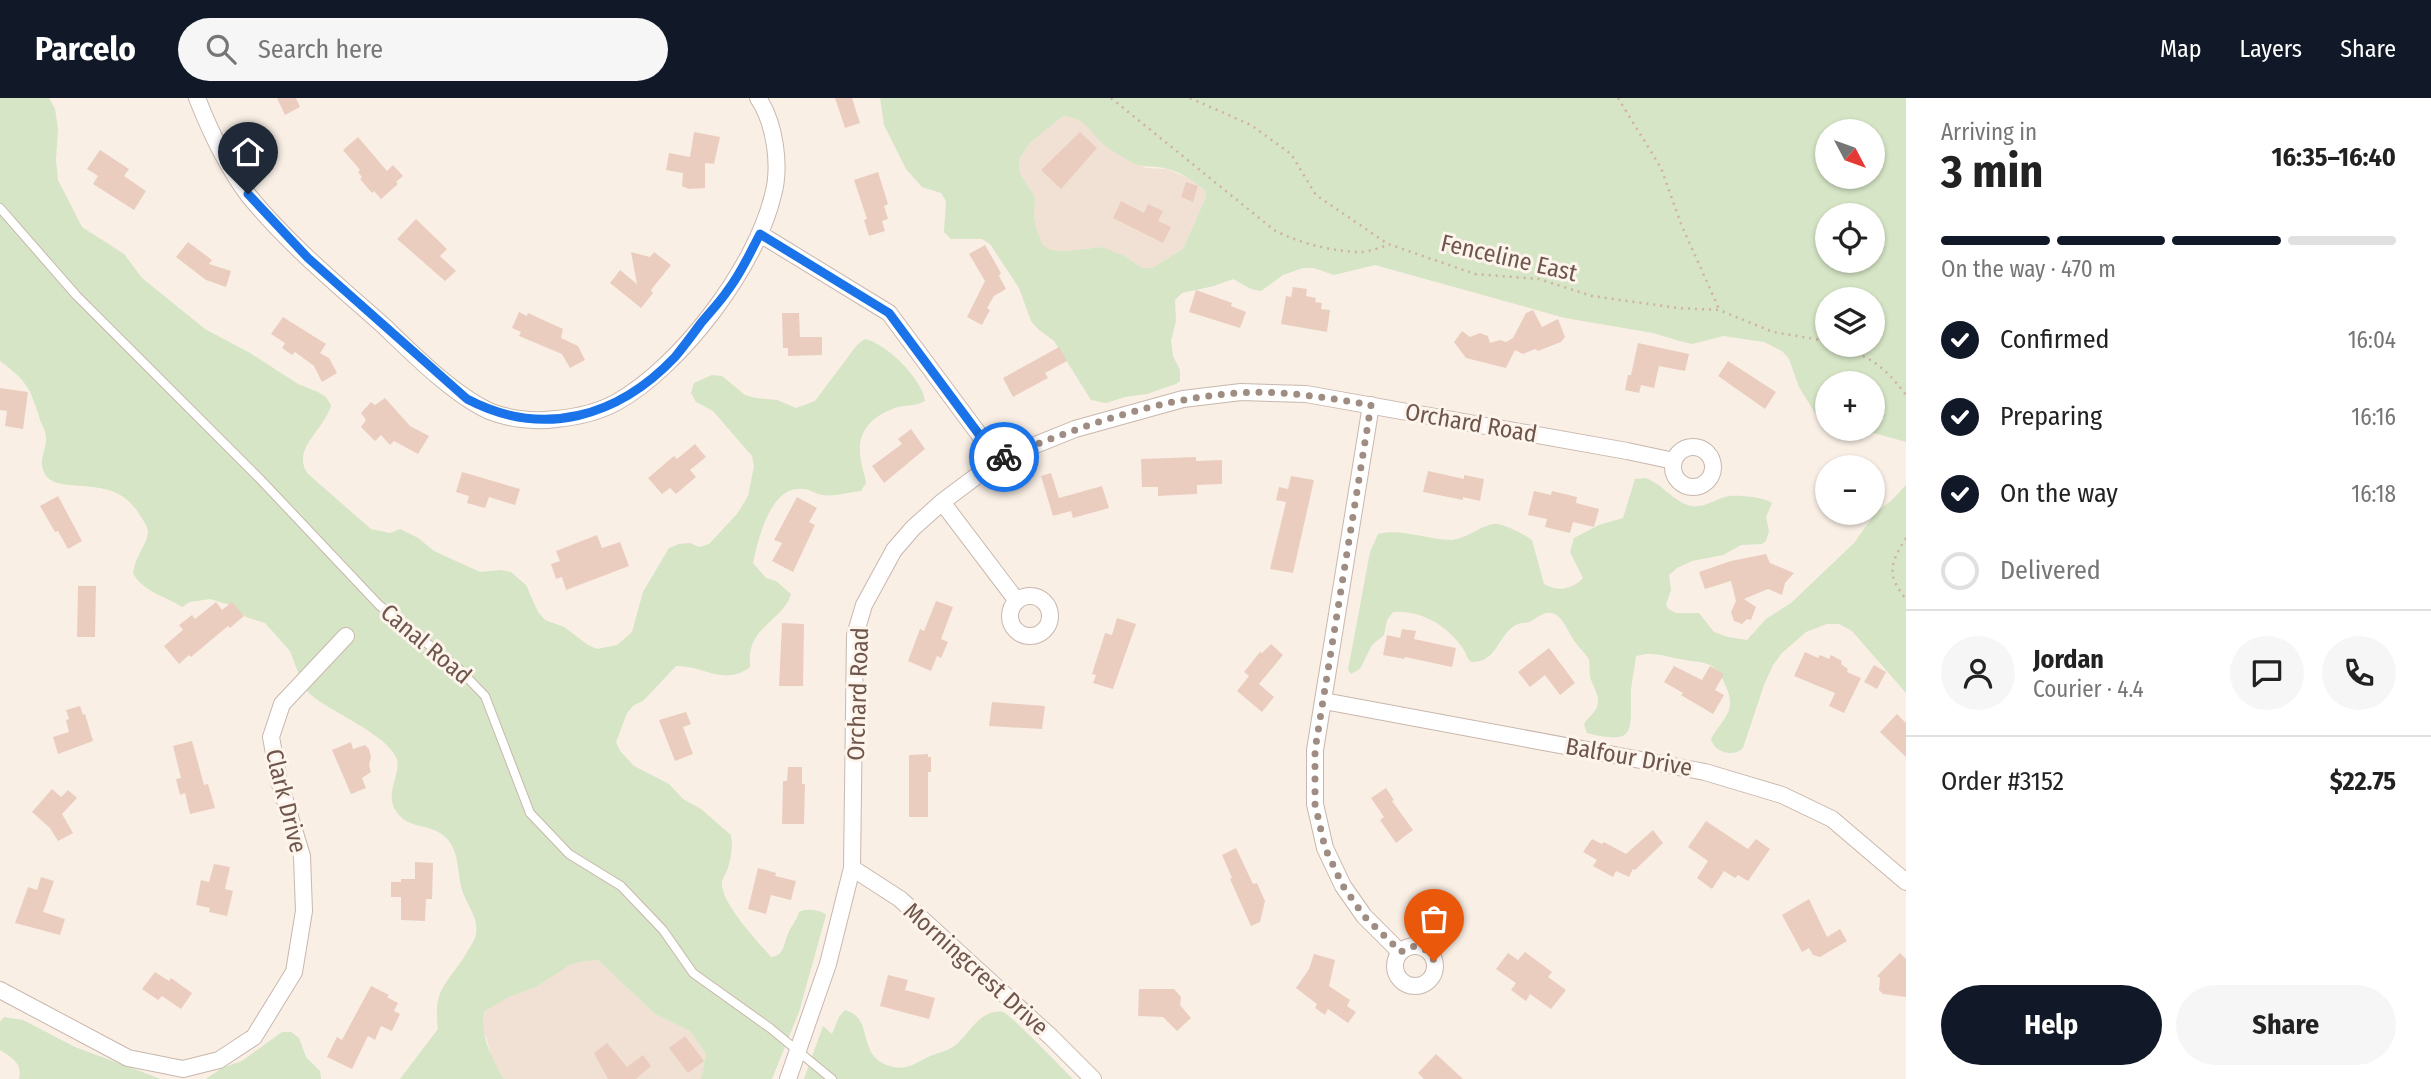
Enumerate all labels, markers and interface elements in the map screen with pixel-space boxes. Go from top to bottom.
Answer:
search box [178,18,668,81]
text: Parcelo [35,29,136,69]
icon: search [202,30,240,68]
text: Search here [258,34,383,65]
text: Map [2160,35,2202,63]
text: Layers [2240,35,2302,63]
text: Share [2340,35,2396,63]
text: Arriving in [1941,118,2037,146]
north arrow [1815,119,1885,189]
map controls [1815,119,1885,525]
pin [218,122,278,194]
icon: home [229,133,267,171]
text: 16:35–16:40 [2271,142,2396,173]
text: 3 min [1941,144,2043,199]
button: locate [1815,203,1885,273]
street label: Fenceline East [1438,229,1580,287]
text: On the way · 470 m [1941,255,2116,283]
button: layers [1815,287,1885,357]
icon: check [1941,321,1979,359]
text: Confirmed [2000,324,2110,355]
text: 16:04 [2348,326,2396,354]
button: + [1815,371,1885,441]
street label: Orchard Road [1403,398,1539,448]
icon: check [1941,398,1979,436]
text: Preparing [2000,401,2102,432]
text: 16:16 [2351,403,2396,431]
courier [969,422,1039,492]
icon: bike [985,438,1023,476]
button: − [1815,455,1885,525]
icon: check [1941,475,1979,513]
text: On the way [2000,478,2118,509]
text: 16:18 [2351,480,2396,508]
text: Delivered [2000,555,2101,586]
street label: Canal Road [375,598,477,690]
street label: Orchard Road [842,627,874,761]
button: person [1941,636,2015,710]
button: chat [2230,636,2304,710]
button: phone [2322,636,2396,710]
text: Jordan [2033,644,2104,675]
text: Courier · 4.4 [2033,675,2144,703]
street label: Balfour Drive [1563,732,1695,782]
street label: Clark Drive [260,746,312,856]
text: Order #3152 [1941,766,2064,797]
text: $22.75 [2330,766,2396,797]
pin [1404,889,1464,961]
street label: Morningcrest Drive [898,897,1054,1041]
icon: bag [1415,900,1453,938]
button: Help [1941,985,2162,1065]
button: Share [2176,985,2396,1065]

